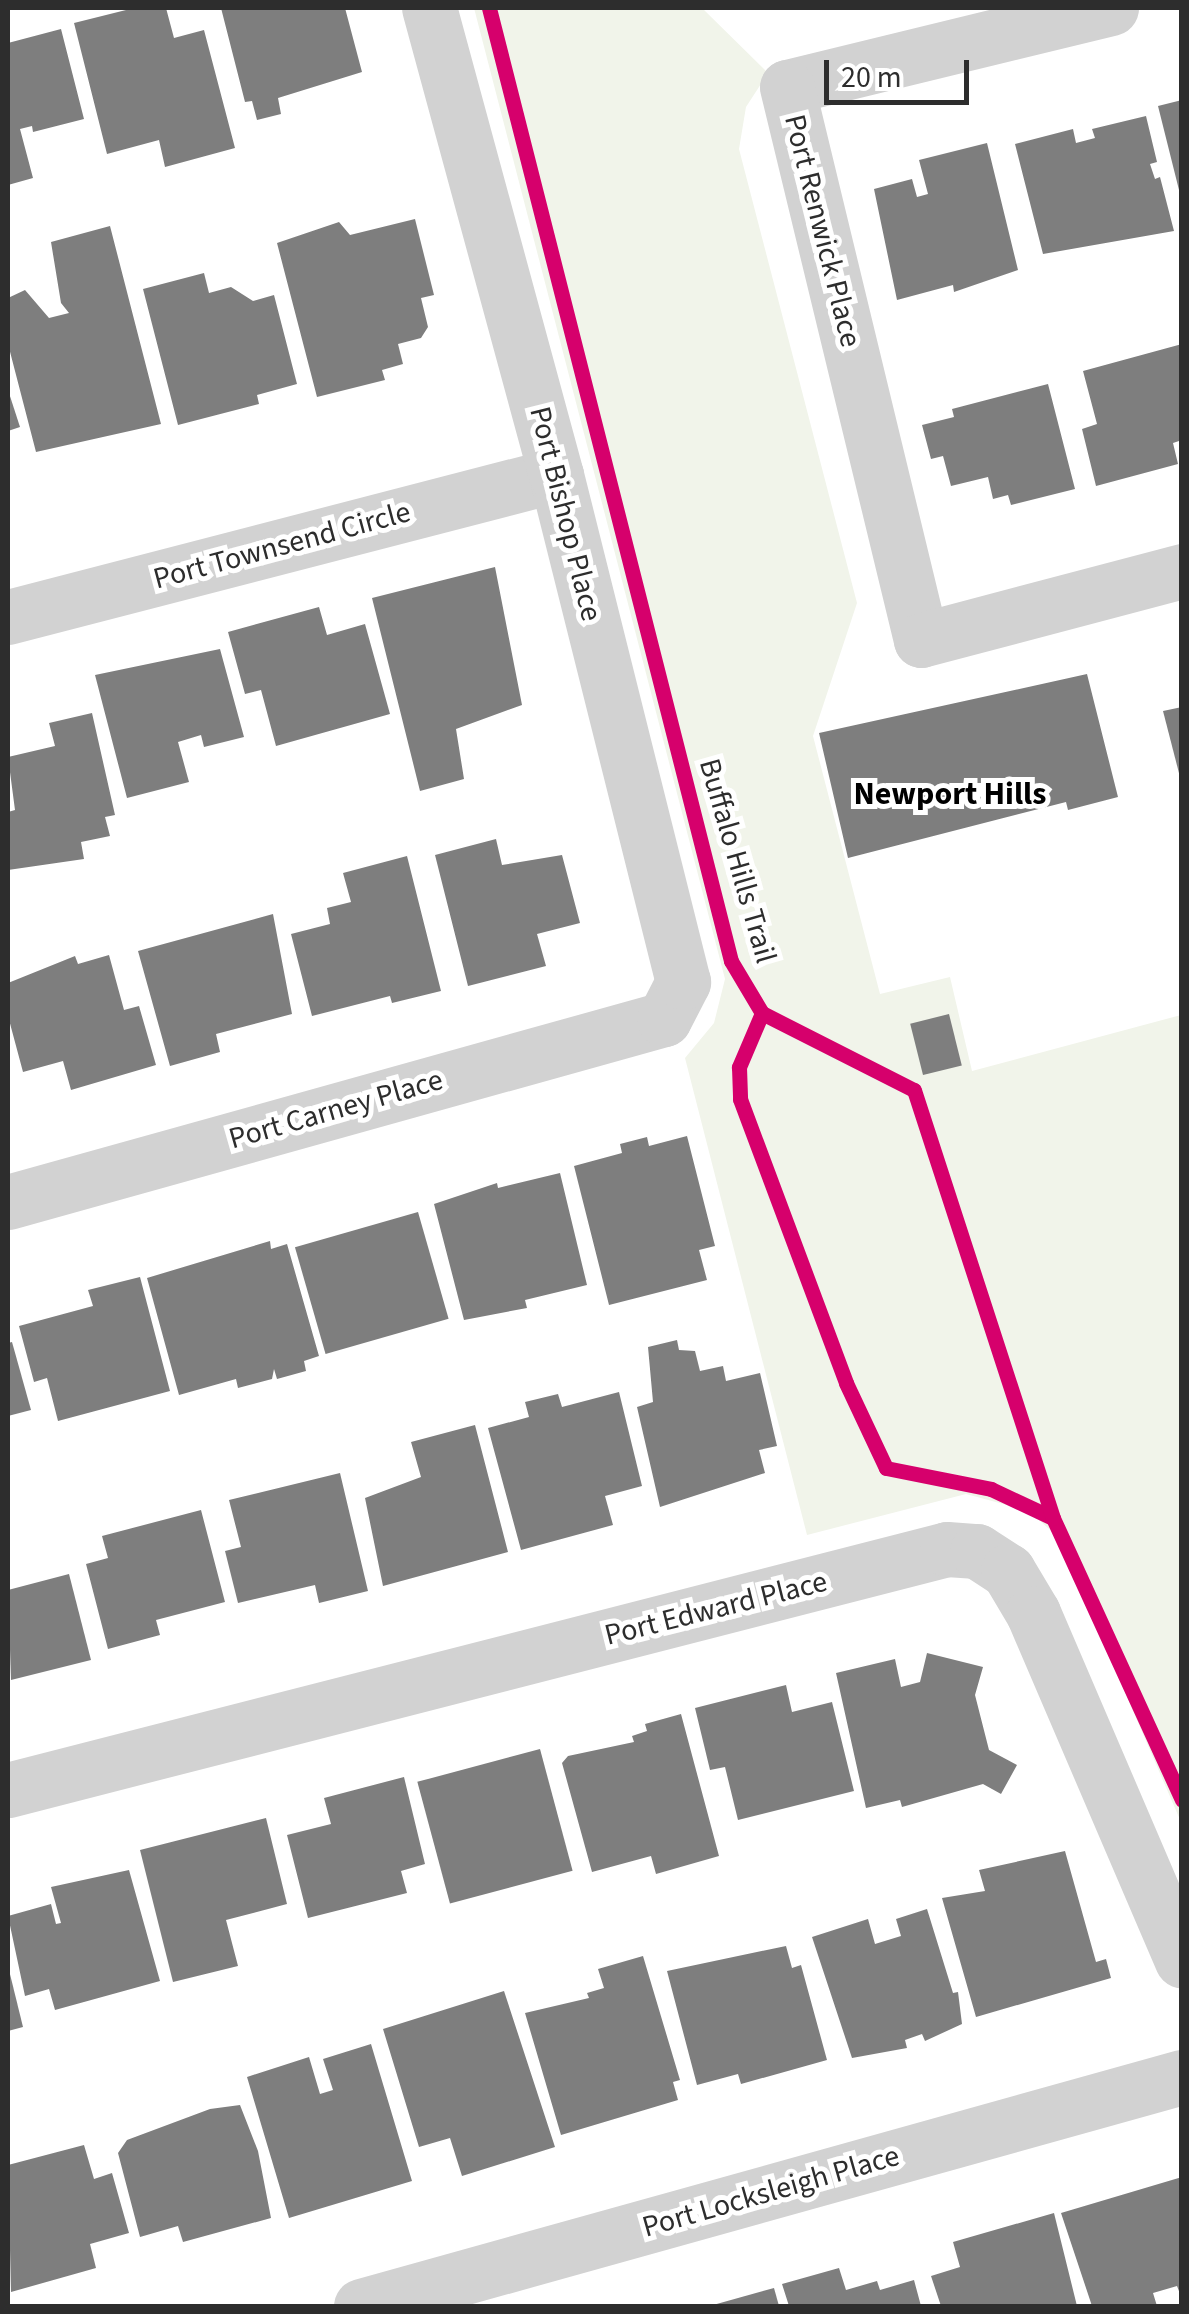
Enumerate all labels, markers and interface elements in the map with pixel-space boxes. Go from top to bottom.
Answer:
scale bar [829,40,974,102]
text: 20 m [841,56,902,99]
street label: Port Renwick Place [776,111,868,351]
street label: Port Bishop Place [521,403,609,625]
street label: Port Townsend Circle [150,494,414,598]
street label: Buffalo Hills Trail [691,755,783,967]
district label: Newport Hills [854,775,1046,813]
street label: Port Carney Place [225,1062,447,1158]
street label: Port Edward Place [601,1564,831,1654]
street label: Port Locksleigh Place [638,2138,904,2246]

